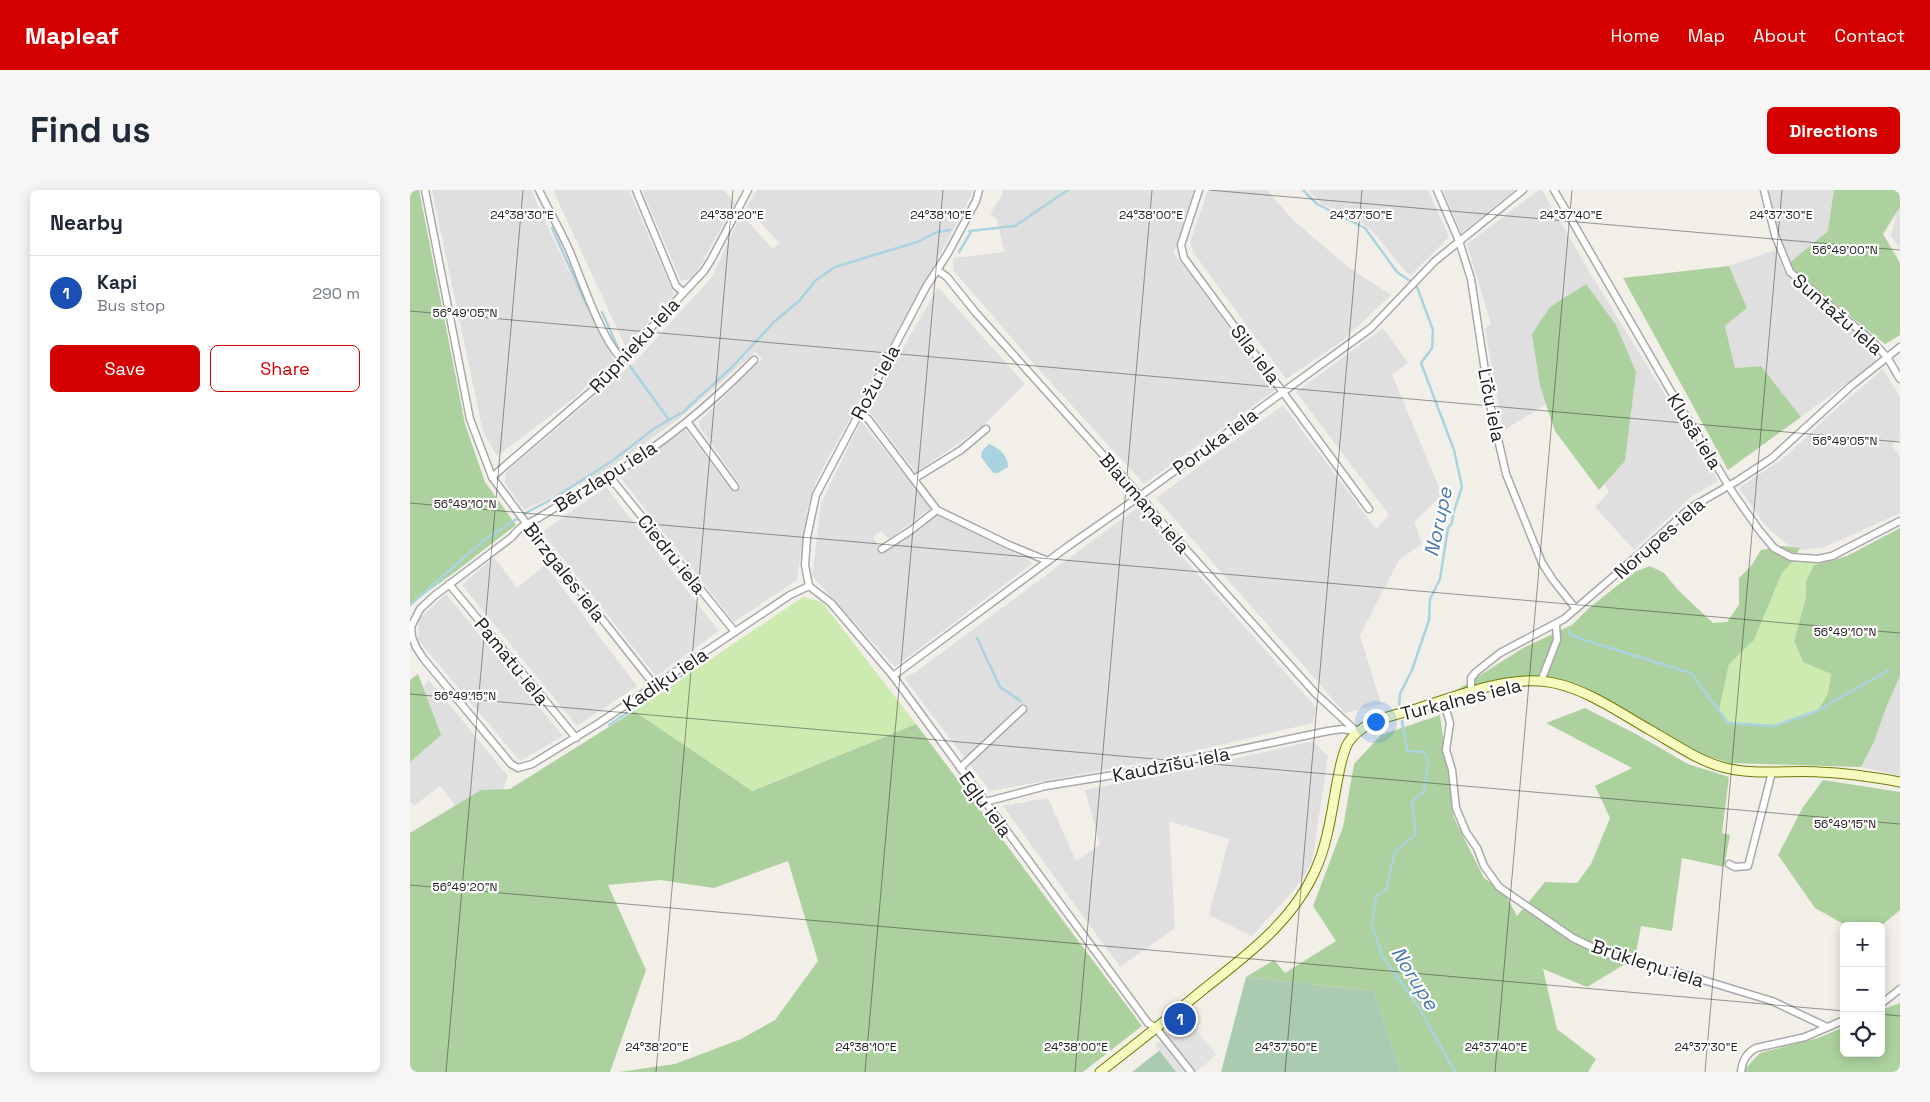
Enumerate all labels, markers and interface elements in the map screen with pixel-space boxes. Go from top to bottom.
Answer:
text: Mapleaf [25,20,119,51]
text: Home [1611,24,1660,47]
text: Map [1688,24,1725,47]
text: About [1753,24,1807,47]
text: Contact [1835,24,1905,47]
button: Directions [1767,107,1900,154]
text: Find us [30,108,151,152]
text: 24°38'30"E [490,207,554,223]
text: 24°38'20"E [700,207,764,223]
text: 24°38'10"E [910,207,972,223]
text: 24°38'00"E [1119,207,1183,223]
text: 24°37'50"E [1330,207,1393,223]
text: 24°37'40"E [1540,207,1603,223]
text: 24°37'30"E [1750,207,1813,223]
text: Nearby [50,209,123,236]
text: 56°49'00"N [1812,242,1878,258]
street label: Suntažu iela [1787,268,1888,361]
text: Kapi [97,270,137,295]
text: 1 [62,283,70,304]
text: 290 m [312,283,360,304]
street label: Rūpnieku iela [584,292,685,398]
text: Bus stop [97,295,165,316]
text: 56°49'05"N [433,305,497,321]
street label: Sila iela [1225,320,1286,389]
street label: Rožu iela [845,340,906,424]
button: Save [50,345,200,392]
button: Share [210,345,360,392]
street label: Līču iela [1472,366,1511,444]
street label: Klusā iela [1661,389,1728,474]
street label: Poruka iela [1168,402,1263,481]
text: 56°49'05"N [1813,433,1877,449]
street label: Bērzlapu iela [549,435,661,518]
street label: Blaumaņa iela [1094,448,1195,559]
water label: Norupe [1418,484,1458,559]
street label: Norupes iela [1608,492,1710,585]
text: 56°49'10"N [434,496,496,512]
street label: Ciedru iela [632,509,711,599]
street label: Birzgales iela [518,518,611,627]
street label: Pamatu iela [469,612,555,710]
text: 56°49'10"N [1814,624,1876,640]
street label: Kadiķu iela [618,642,713,717]
street label: Turkalnes iela [1398,672,1524,727]
text: 56°49'15"N [434,688,496,704]
your location [1363,709,1389,735]
street label: Kaudzīšu iela [1110,741,1232,788]
street label: Egļu iela [953,766,1018,842]
text: 56°49'15"N [1814,816,1876,832]
text: 56°49'20"N [433,879,497,895]
map controls [1840,922,1885,1057]
button: + [1840,922,1885,967]
street label: Brūkleņu iela [1588,934,1707,993]
water label: Norupe [1385,941,1445,1016]
button: − [1840,967,1885,1012]
pin: 1 [1164,1000,1196,1038]
button: locate [1840,1012,1885,1057]
text: 24°38'20"E [625,1039,689,1055]
text: 24°38'10"E [835,1039,897,1055]
text: 24°38'00"E [1044,1039,1108,1055]
text: 24°37'50"E [1255,1039,1318,1055]
text: 24°37'40"E [1465,1039,1528,1055]
text: 24°37'30"E [1675,1039,1738,1055]

